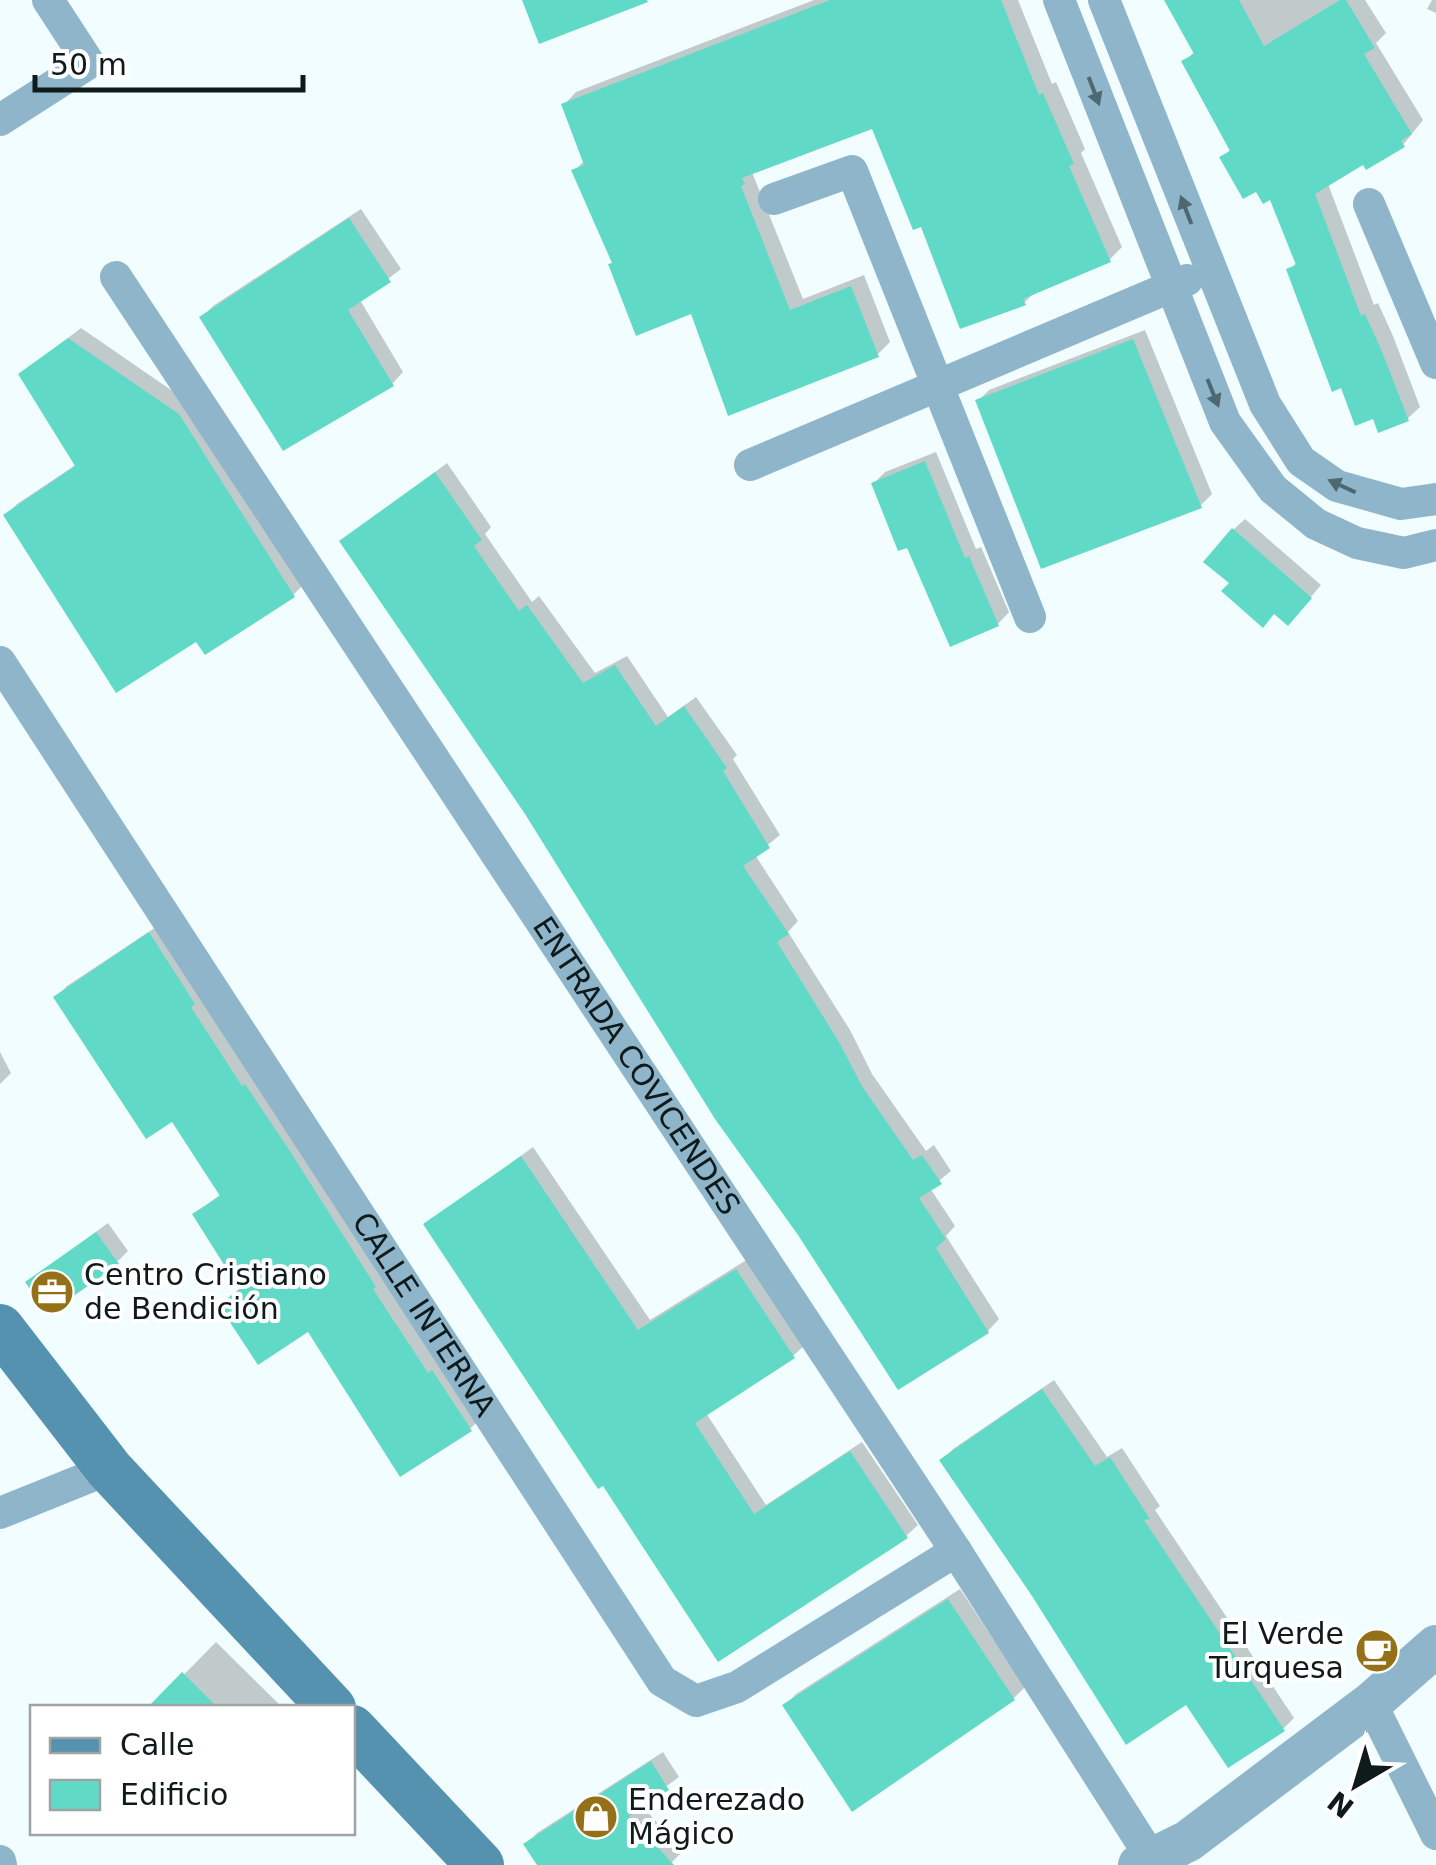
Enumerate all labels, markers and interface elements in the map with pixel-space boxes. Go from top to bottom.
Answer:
scale bar [35,30,302,92]
text: 50 m [50,47,127,82]
one-way arrow [1087,76,1103,106]
one-way arrow [1178,195,1193,225]
one-way arrow [1206,379,1222,409]
one-way arrow [1327,478,1357,494]
street label: ENTRADA COVICENDES [526,910,747,1221]
street label: CALLE INTERNA [345,1206,503,1423]
place label: Centro Cristiano de Bendición [84,1257,327,1326]
office icon: Centro Cristiano de Bendición [29,1269,75,1315]
place label: El Verde Turquesa [1208,1616,1344,1685]
cafe icon: El Verde Turquesa [1354,1628,1400,1674]
legend [30,1705,355,1835]
text: Calle [120,1727,194,1762]
north arrow [1306,1735,1406,1835]
text: Edificio [120,1777,228,1812]
place label: Enderezado Mágico [628,1782,805,1851]
text: N [1322,1784,1360,1825]
shop icon: Enderezado Mágico [573,1794,619,1840]

